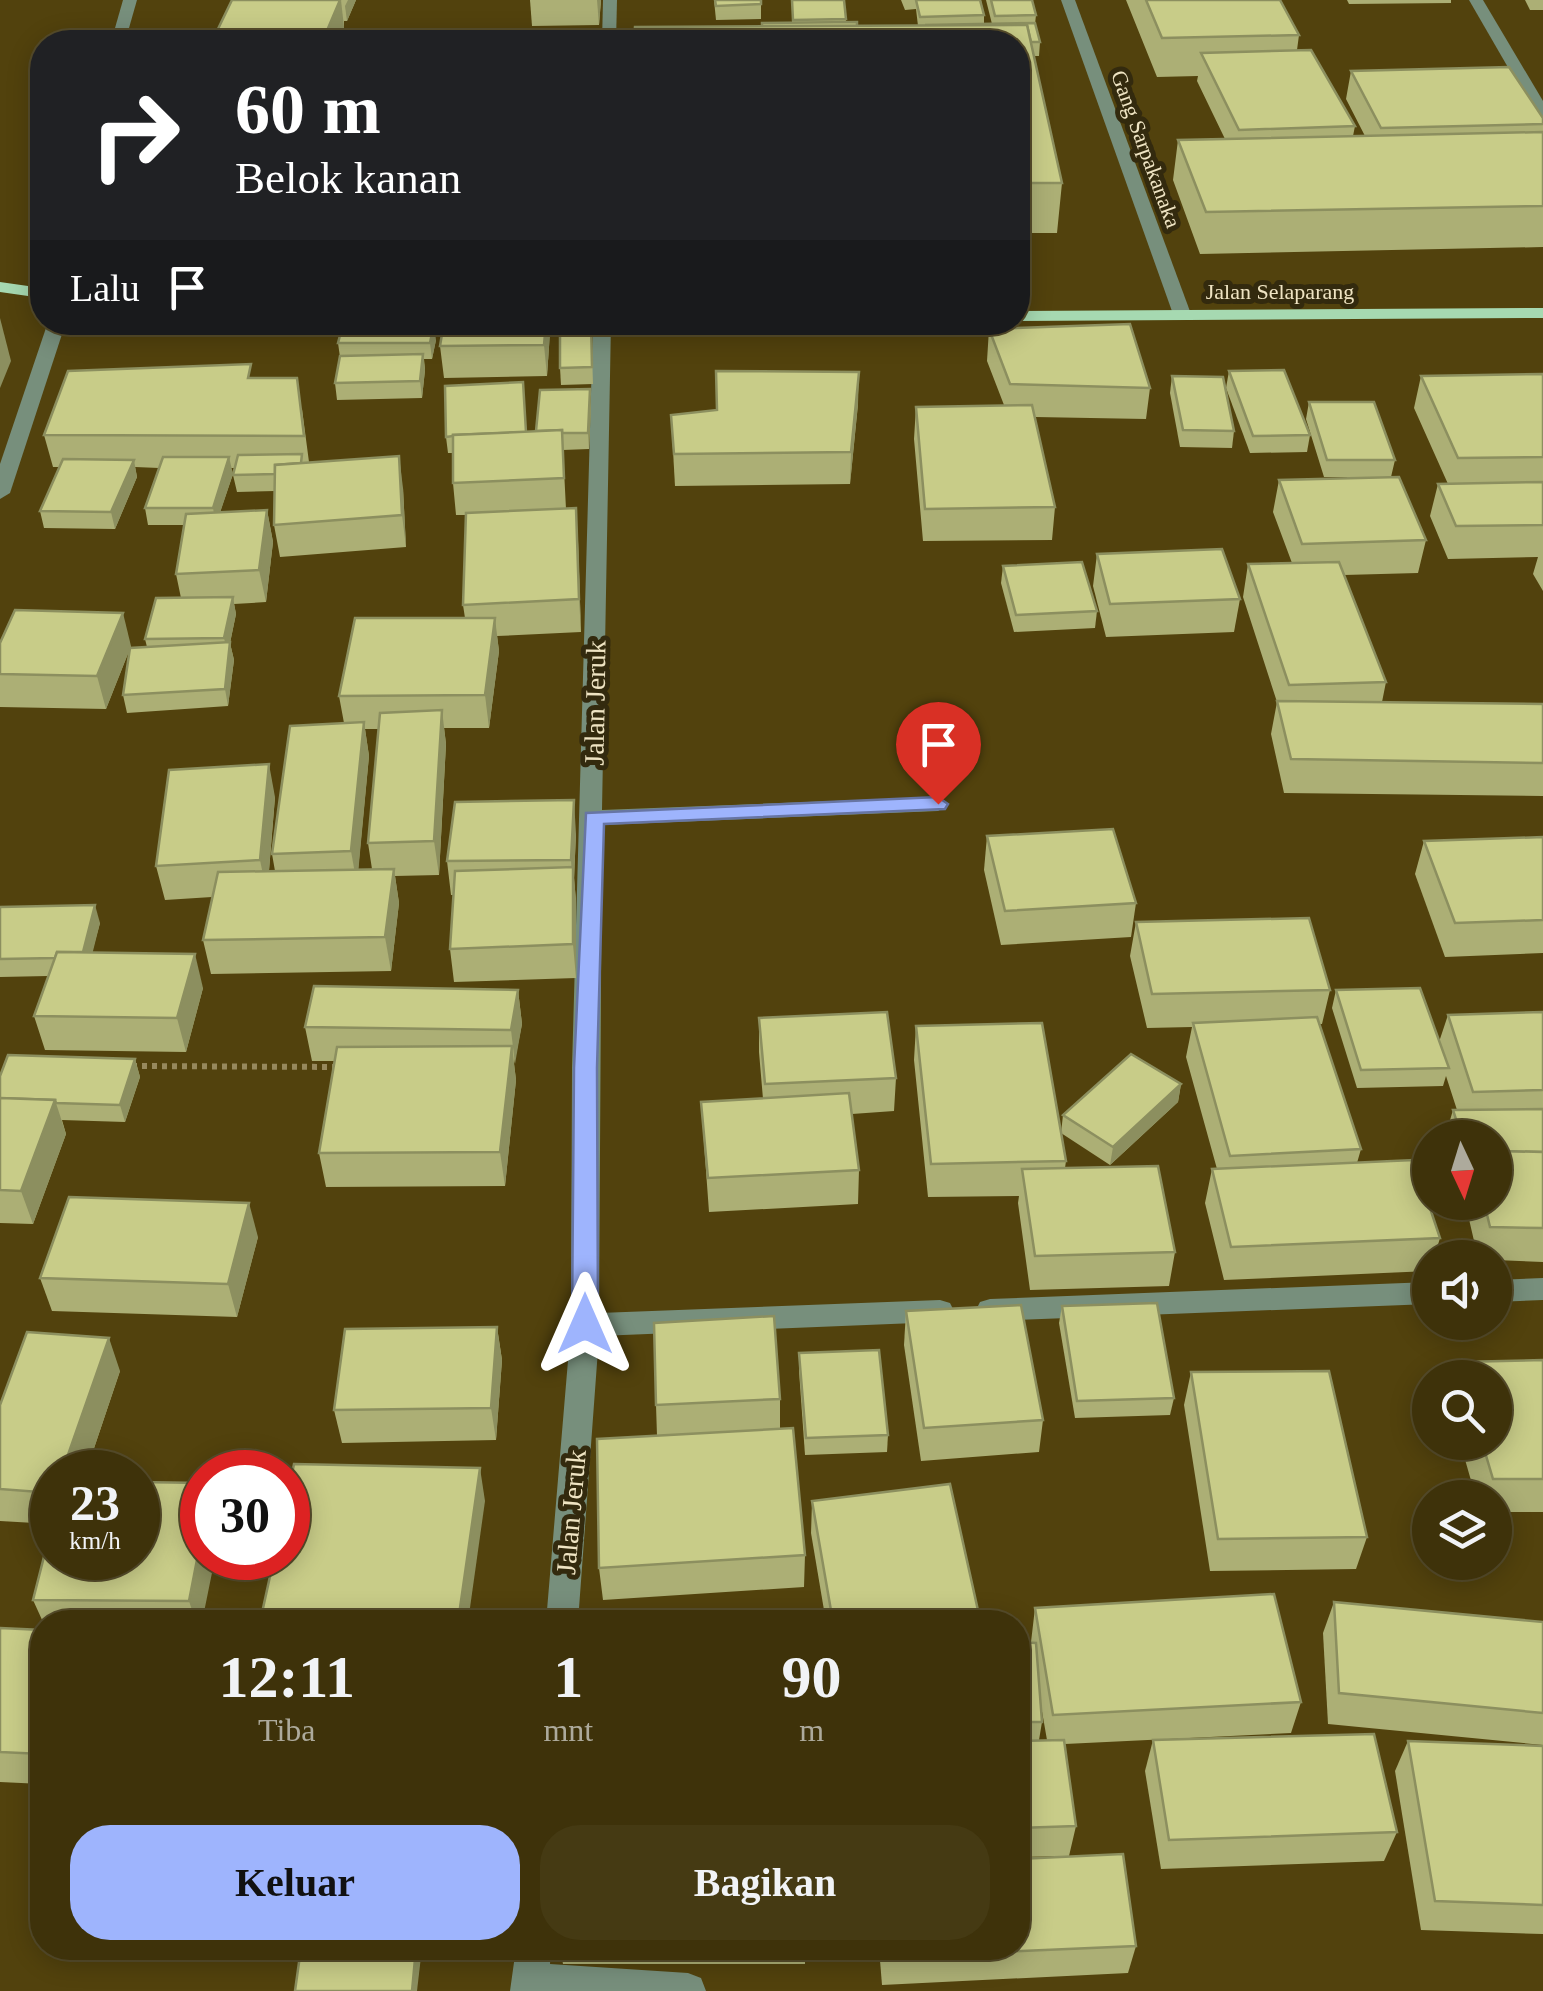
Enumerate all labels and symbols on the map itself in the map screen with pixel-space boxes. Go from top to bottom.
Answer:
street label: Gang Sarpakanaka [1106,67,1186,231]
street label: Jalan Selaparang [1206,279,1354,304]
street label: Jalan Jeruk [578,640,612,766]
pin [896,702,981,805]
north arrow [1412,1120,1512,1220]
position arrow [533,1272,637,1376]
street label: Jalan Jeruk [550,1448,592,1576]
speed limit sign: 30 [180,1450,310,1580]

